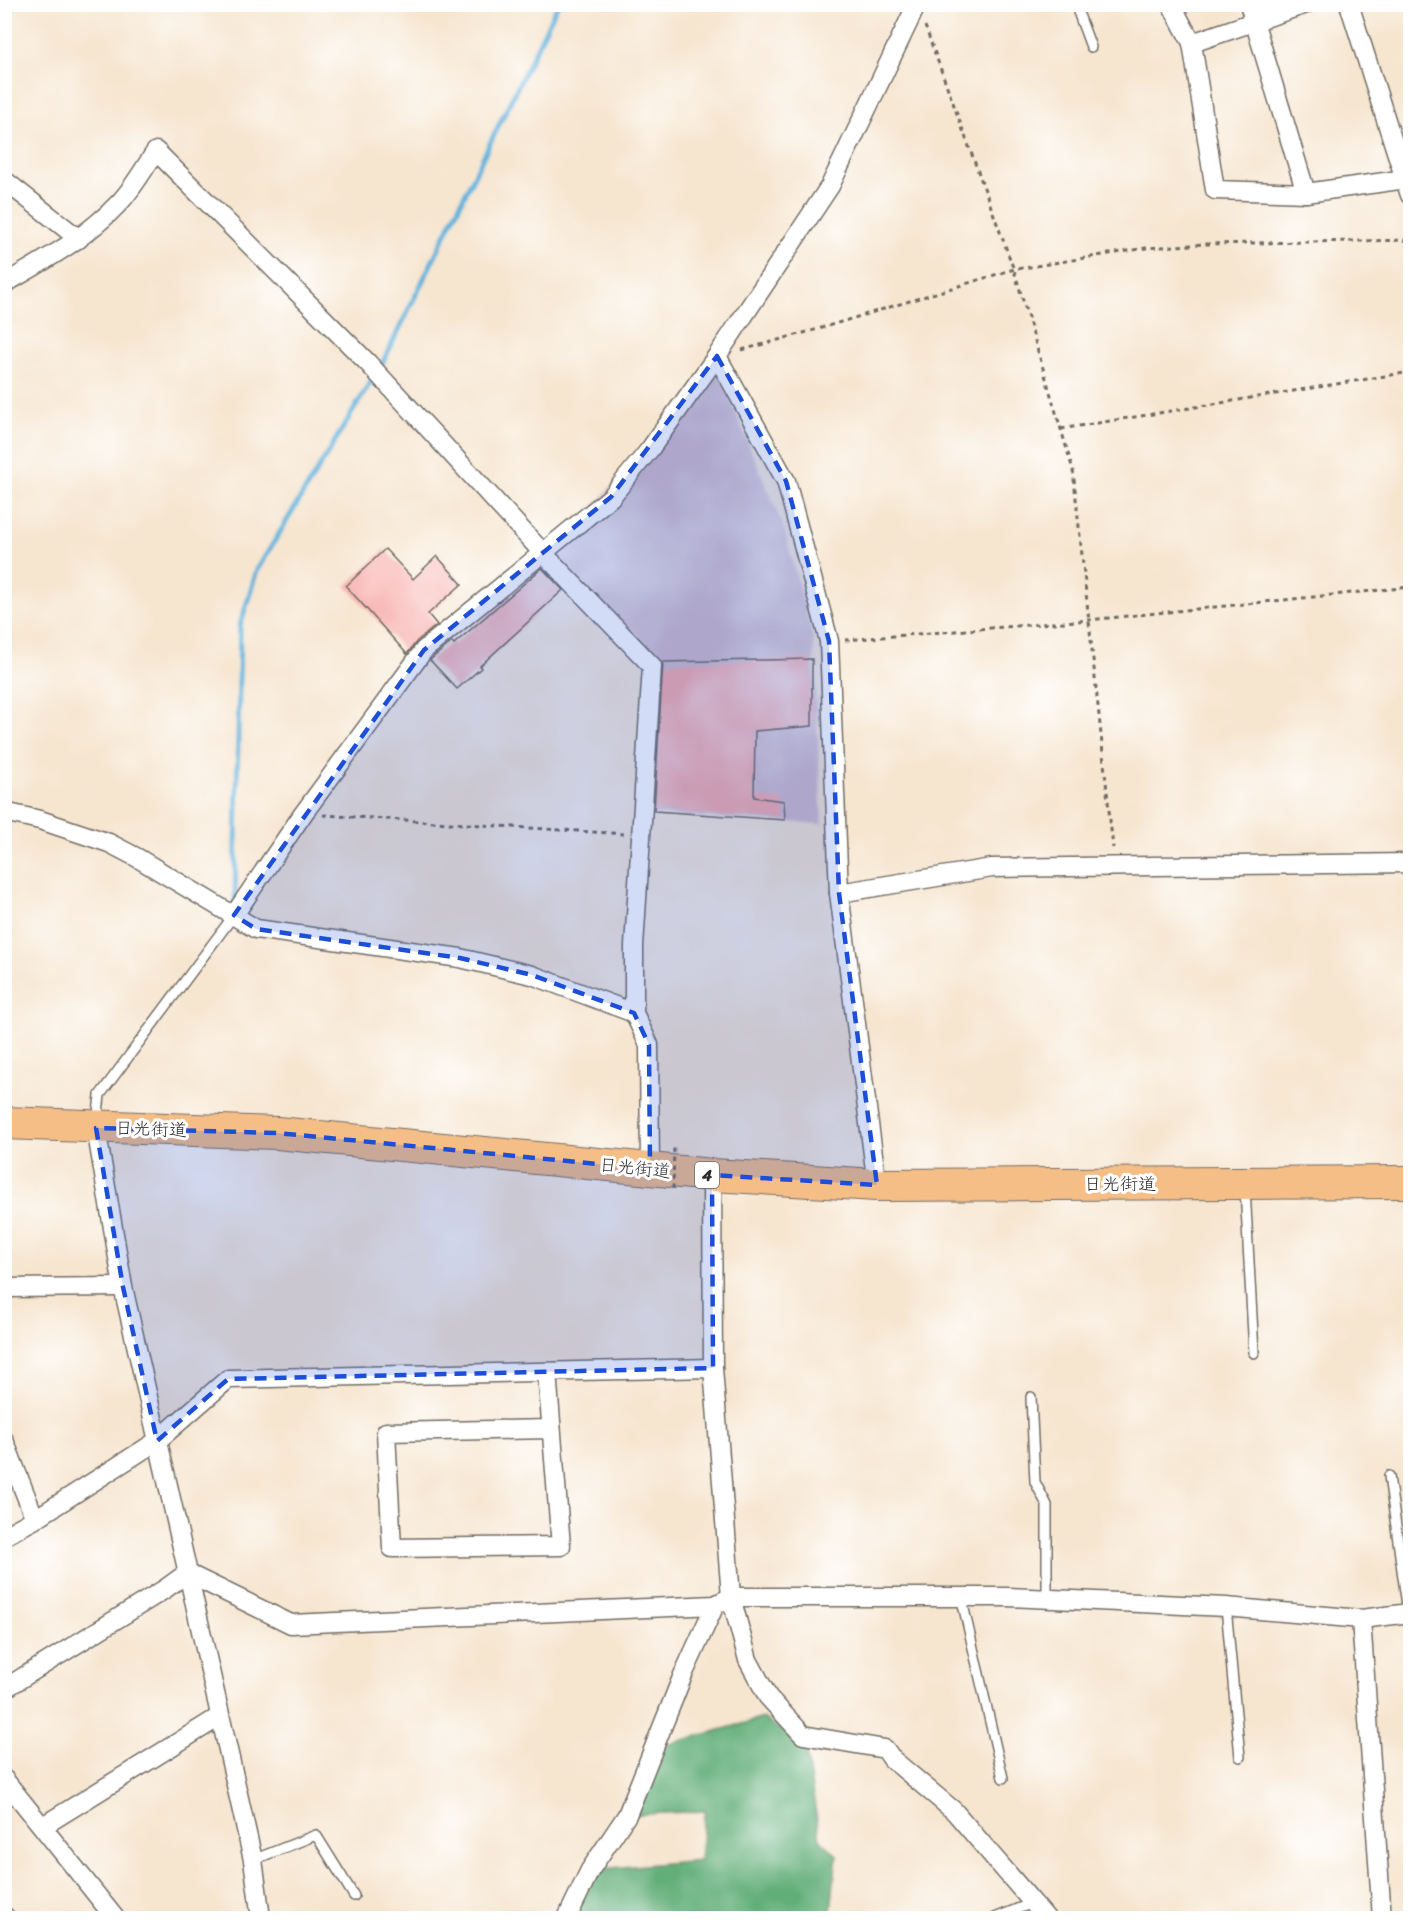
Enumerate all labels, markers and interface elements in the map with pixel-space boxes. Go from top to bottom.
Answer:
street label: 日光街道 [114,1112,188,1146]
street label: 日光街道 [598,1148,672,1188]
road number: 4 [695,1162,719,1188]
street label: 日光街道 [1084,1168,1156,1200]

